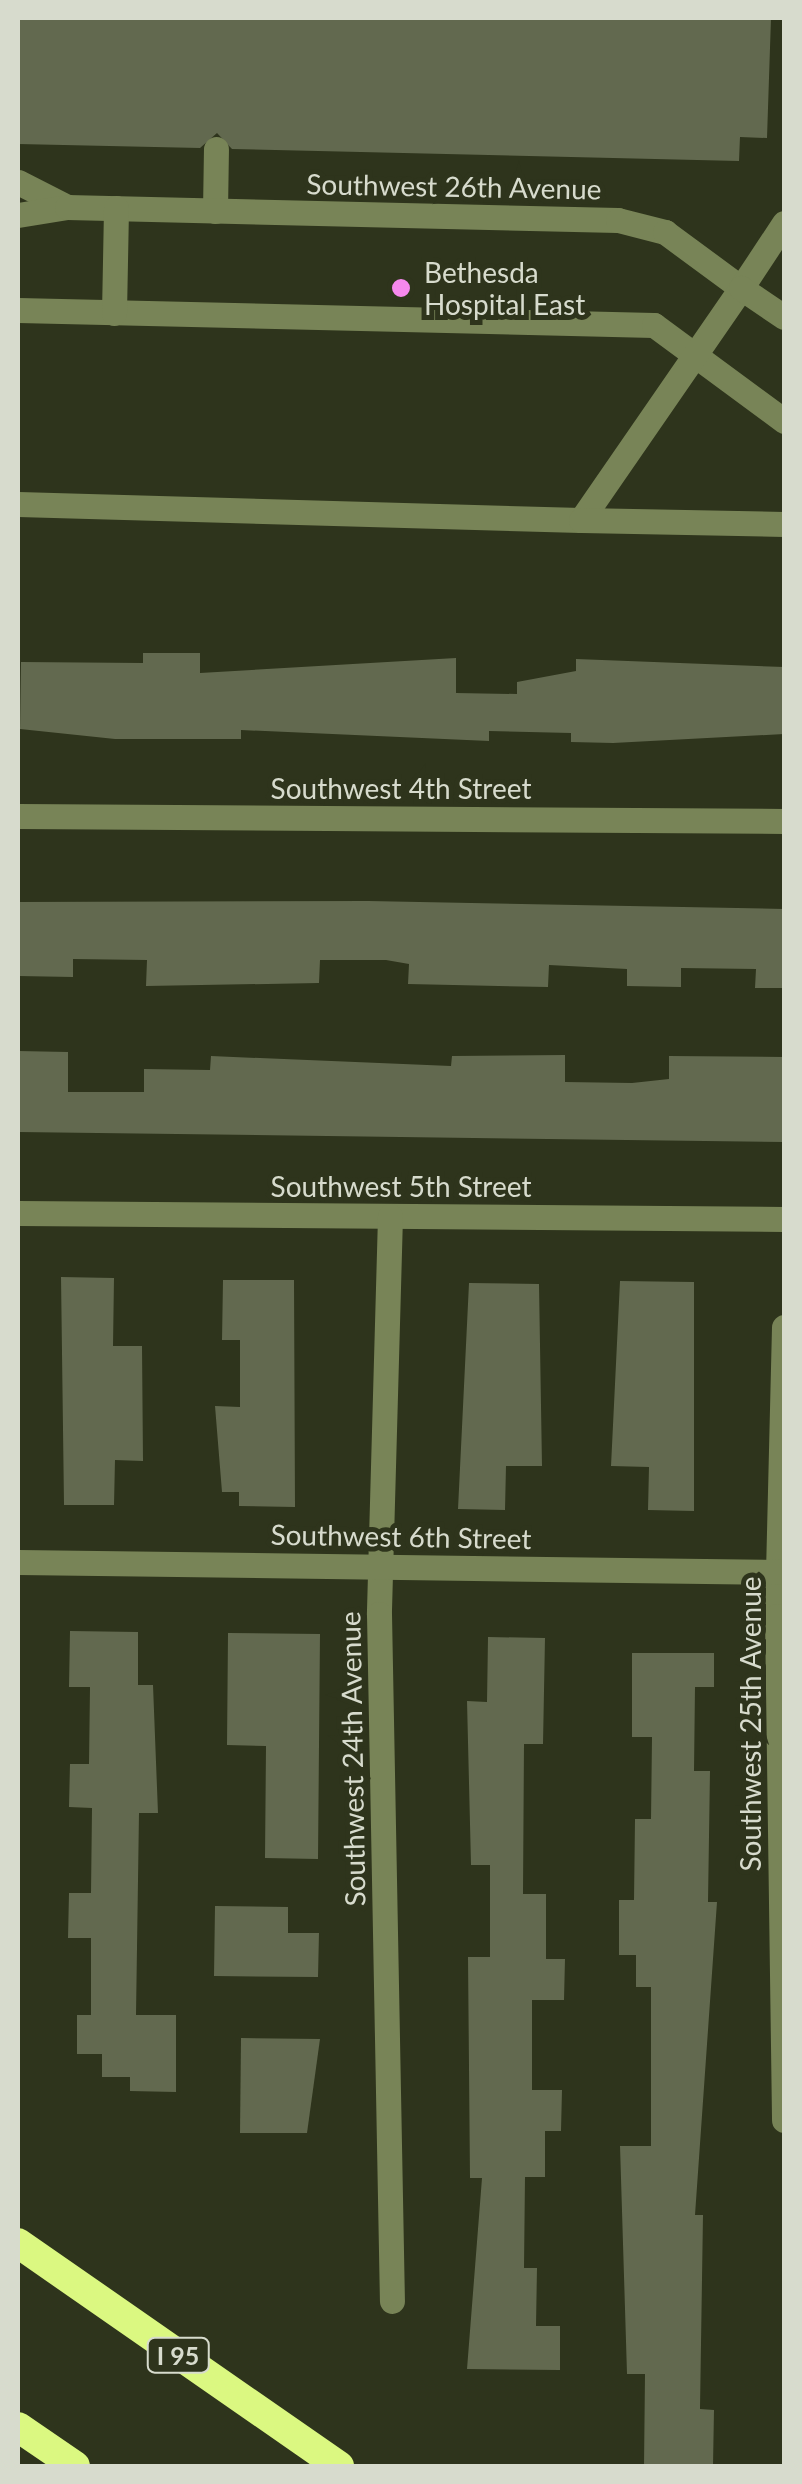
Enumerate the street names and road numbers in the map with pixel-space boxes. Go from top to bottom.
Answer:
street label: Southwest 26th Avenue [306,167,602,205]
street label: Southwest 4th Street [271,771,531,805]
street label: Southwest 5th Street [271,1169,531,1203]
street label: Southwest 6th Street [270,1517,532,1555]
street label: Southwest 25th Avenue [733,1576,767,1872]
street label: Southwest 24th Avenue [333,1611,371,1907]
road number: I 95 [146,2335,210,2375]

